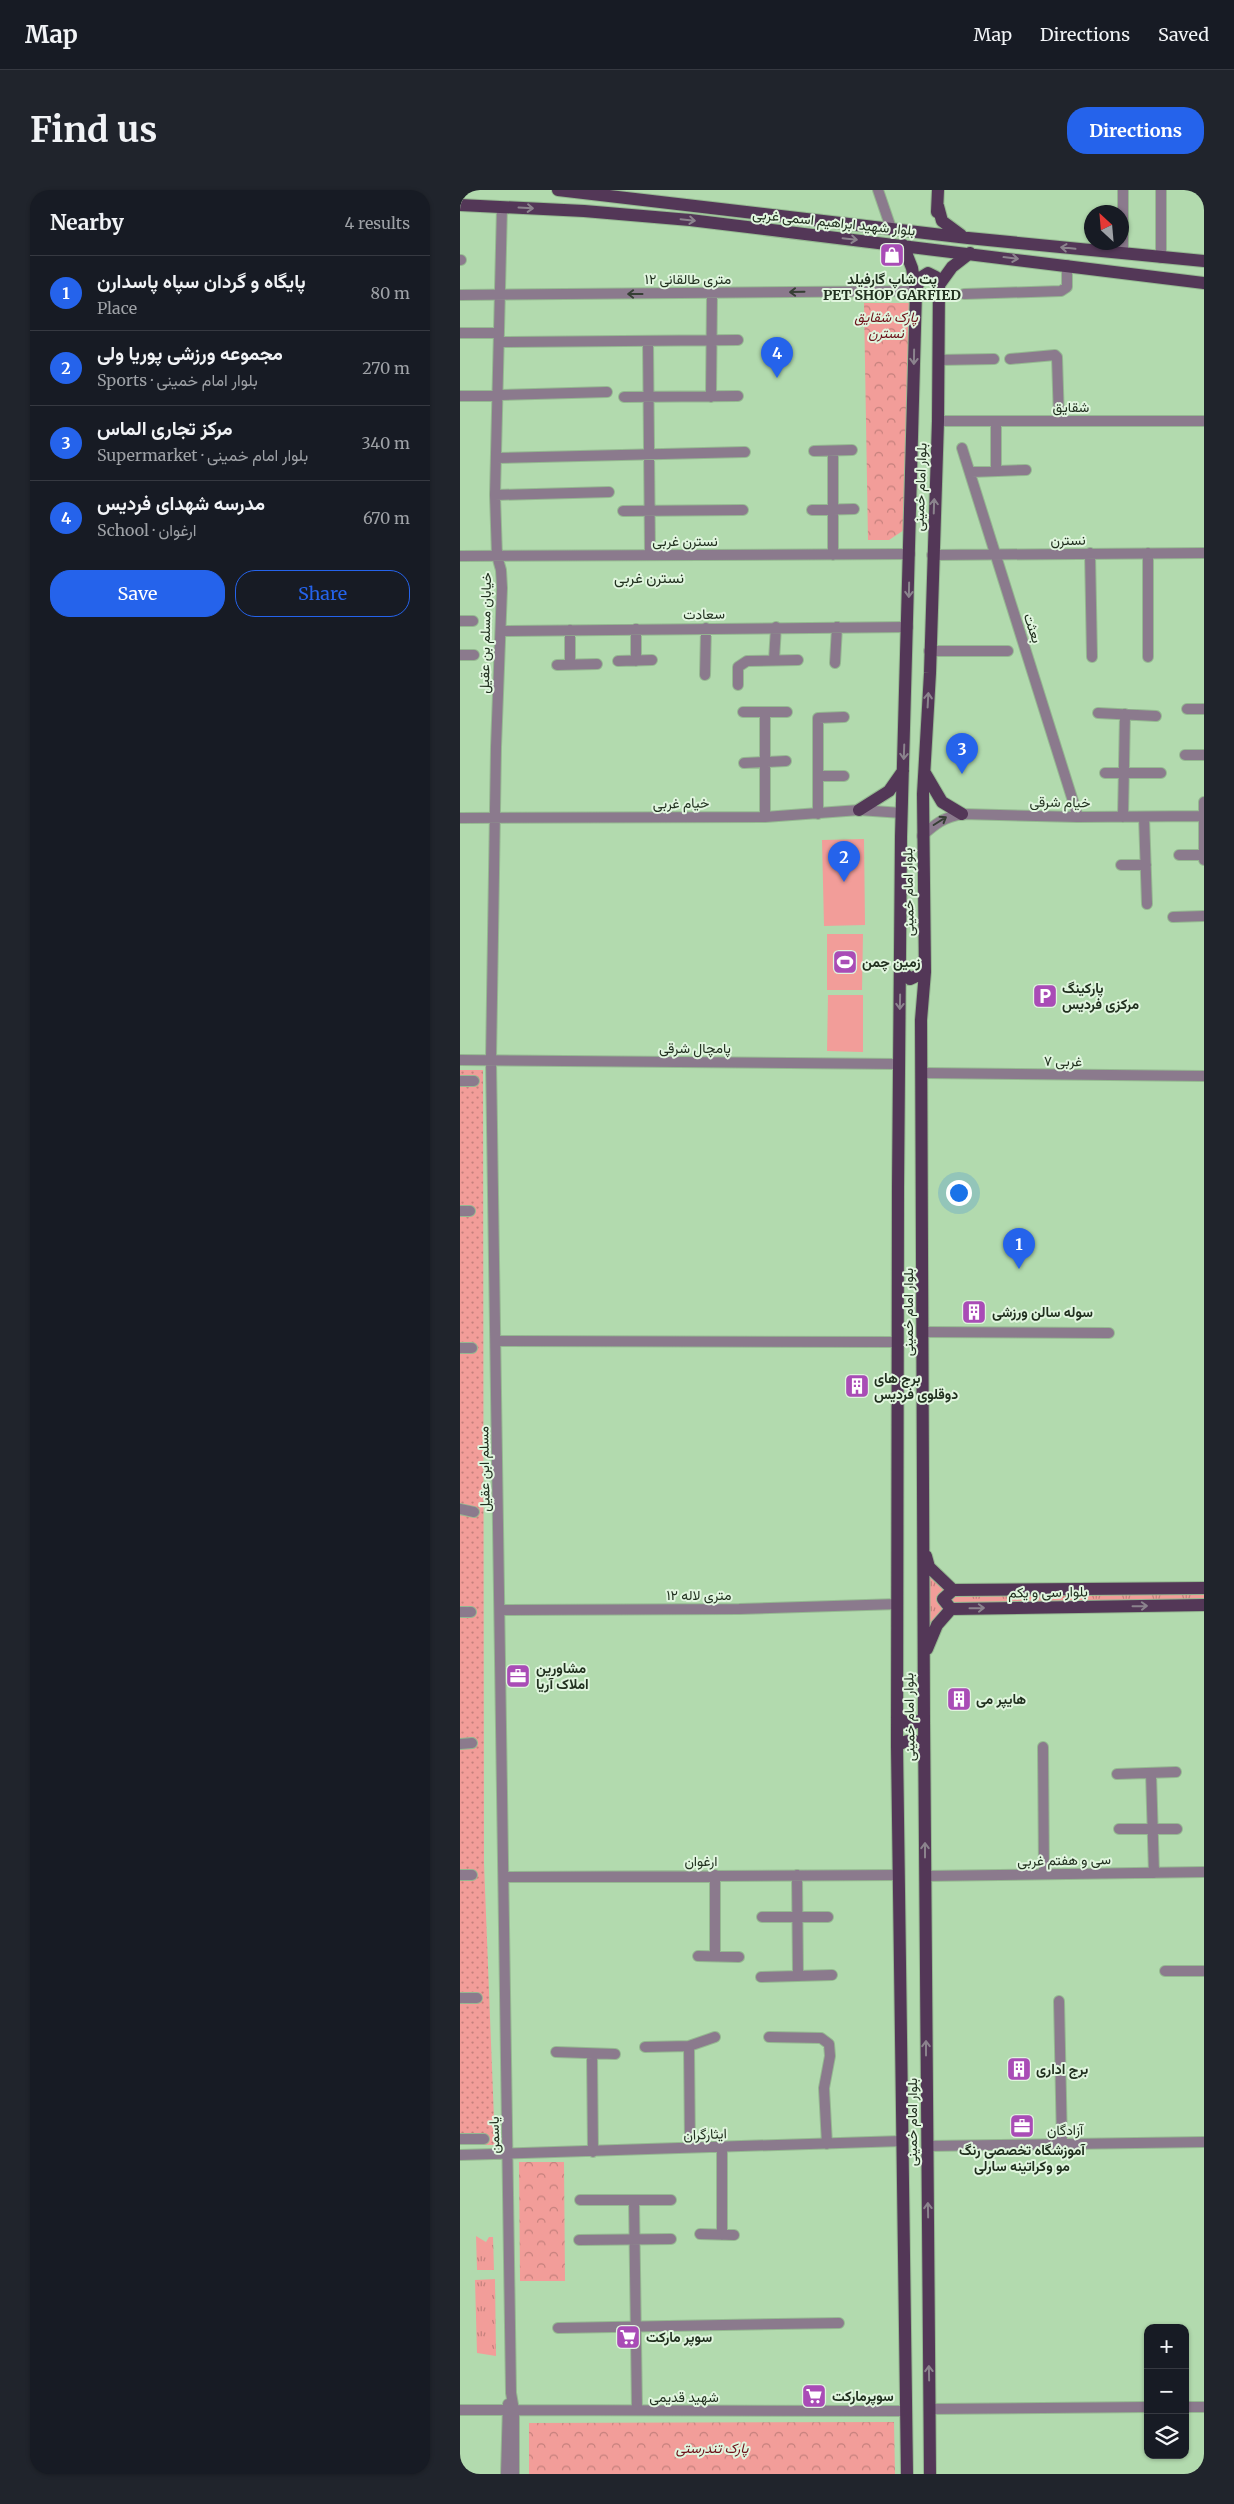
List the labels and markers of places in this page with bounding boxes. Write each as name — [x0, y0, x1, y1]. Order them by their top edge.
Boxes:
shop icon: پت شاپ گارفیلد PET SHOP GARFIED — [879, 242, 905, 268]
place label: پت شاپ گارفیلد PET SHOP GARFIED — [823, 270, 961, 304]
pin: 4 — [761, 337, 793, 378]
pin: 3 — [946, 733, 978, 774]
pin: 2 — [828, 841, 860, 882]
sports icon: زمین چمن — [832, 949, 858, 975]
place label: زمین چمن — [862, 953, 920, 972]
place label: پارکینگ مرکزی فردیس — [1062, 979, 1140, 1013]
parking icon: پارکینگ مرکزی فردیس — [1032, 983, 1058, 1009]
pin: 1 — [1003, 1228, 1035, 1269]
building icon: سوله سالن ورزشی — [961, 1299, 987, 1325]
place label: سوله سالن ورزشی — [992, 1303, 1093, 1321]
place label: برج های دوقلوی فردیس — [874, 1369, 958, 1403]
building icon: برج های دوقلوی فردیس — [844, 1373, 870, 1399]
place label: مشاورین املاک آریا — [536, 1659, 589, 1693]
office icon: مشاورین املاک آریا — [505, 1663, 531, 1689]
building icon: هایپر می — [946, 1686, 972, 1712]
place label: هایپر می — [976, 1690, 1026, 1709]
building icon: برج اداری — [1006, 2056, 1032, 2082]
place label: برج اداری — [1036, 2060, 1088, 2079]
office icon: آموزشگاه تخصصی رنگ مو وکراتینه سارلی — [1009, 2113, 1035, 2139]
place label: آموزشگاه تخصصی رنگ مو وکراتینه سارلی — [959, 2141, 1086, 2175]
supermarket icon: سوپر مارکت — [615, 2324, 641, 2350]
place label: سوپر مارکت — [646, 2328, 712, 2347]
supermarket icon: سوپرمارکت — [801, 2383, 827, 2409]
place label: سوپرمارکت — [832, 2387, 894, 2406]

